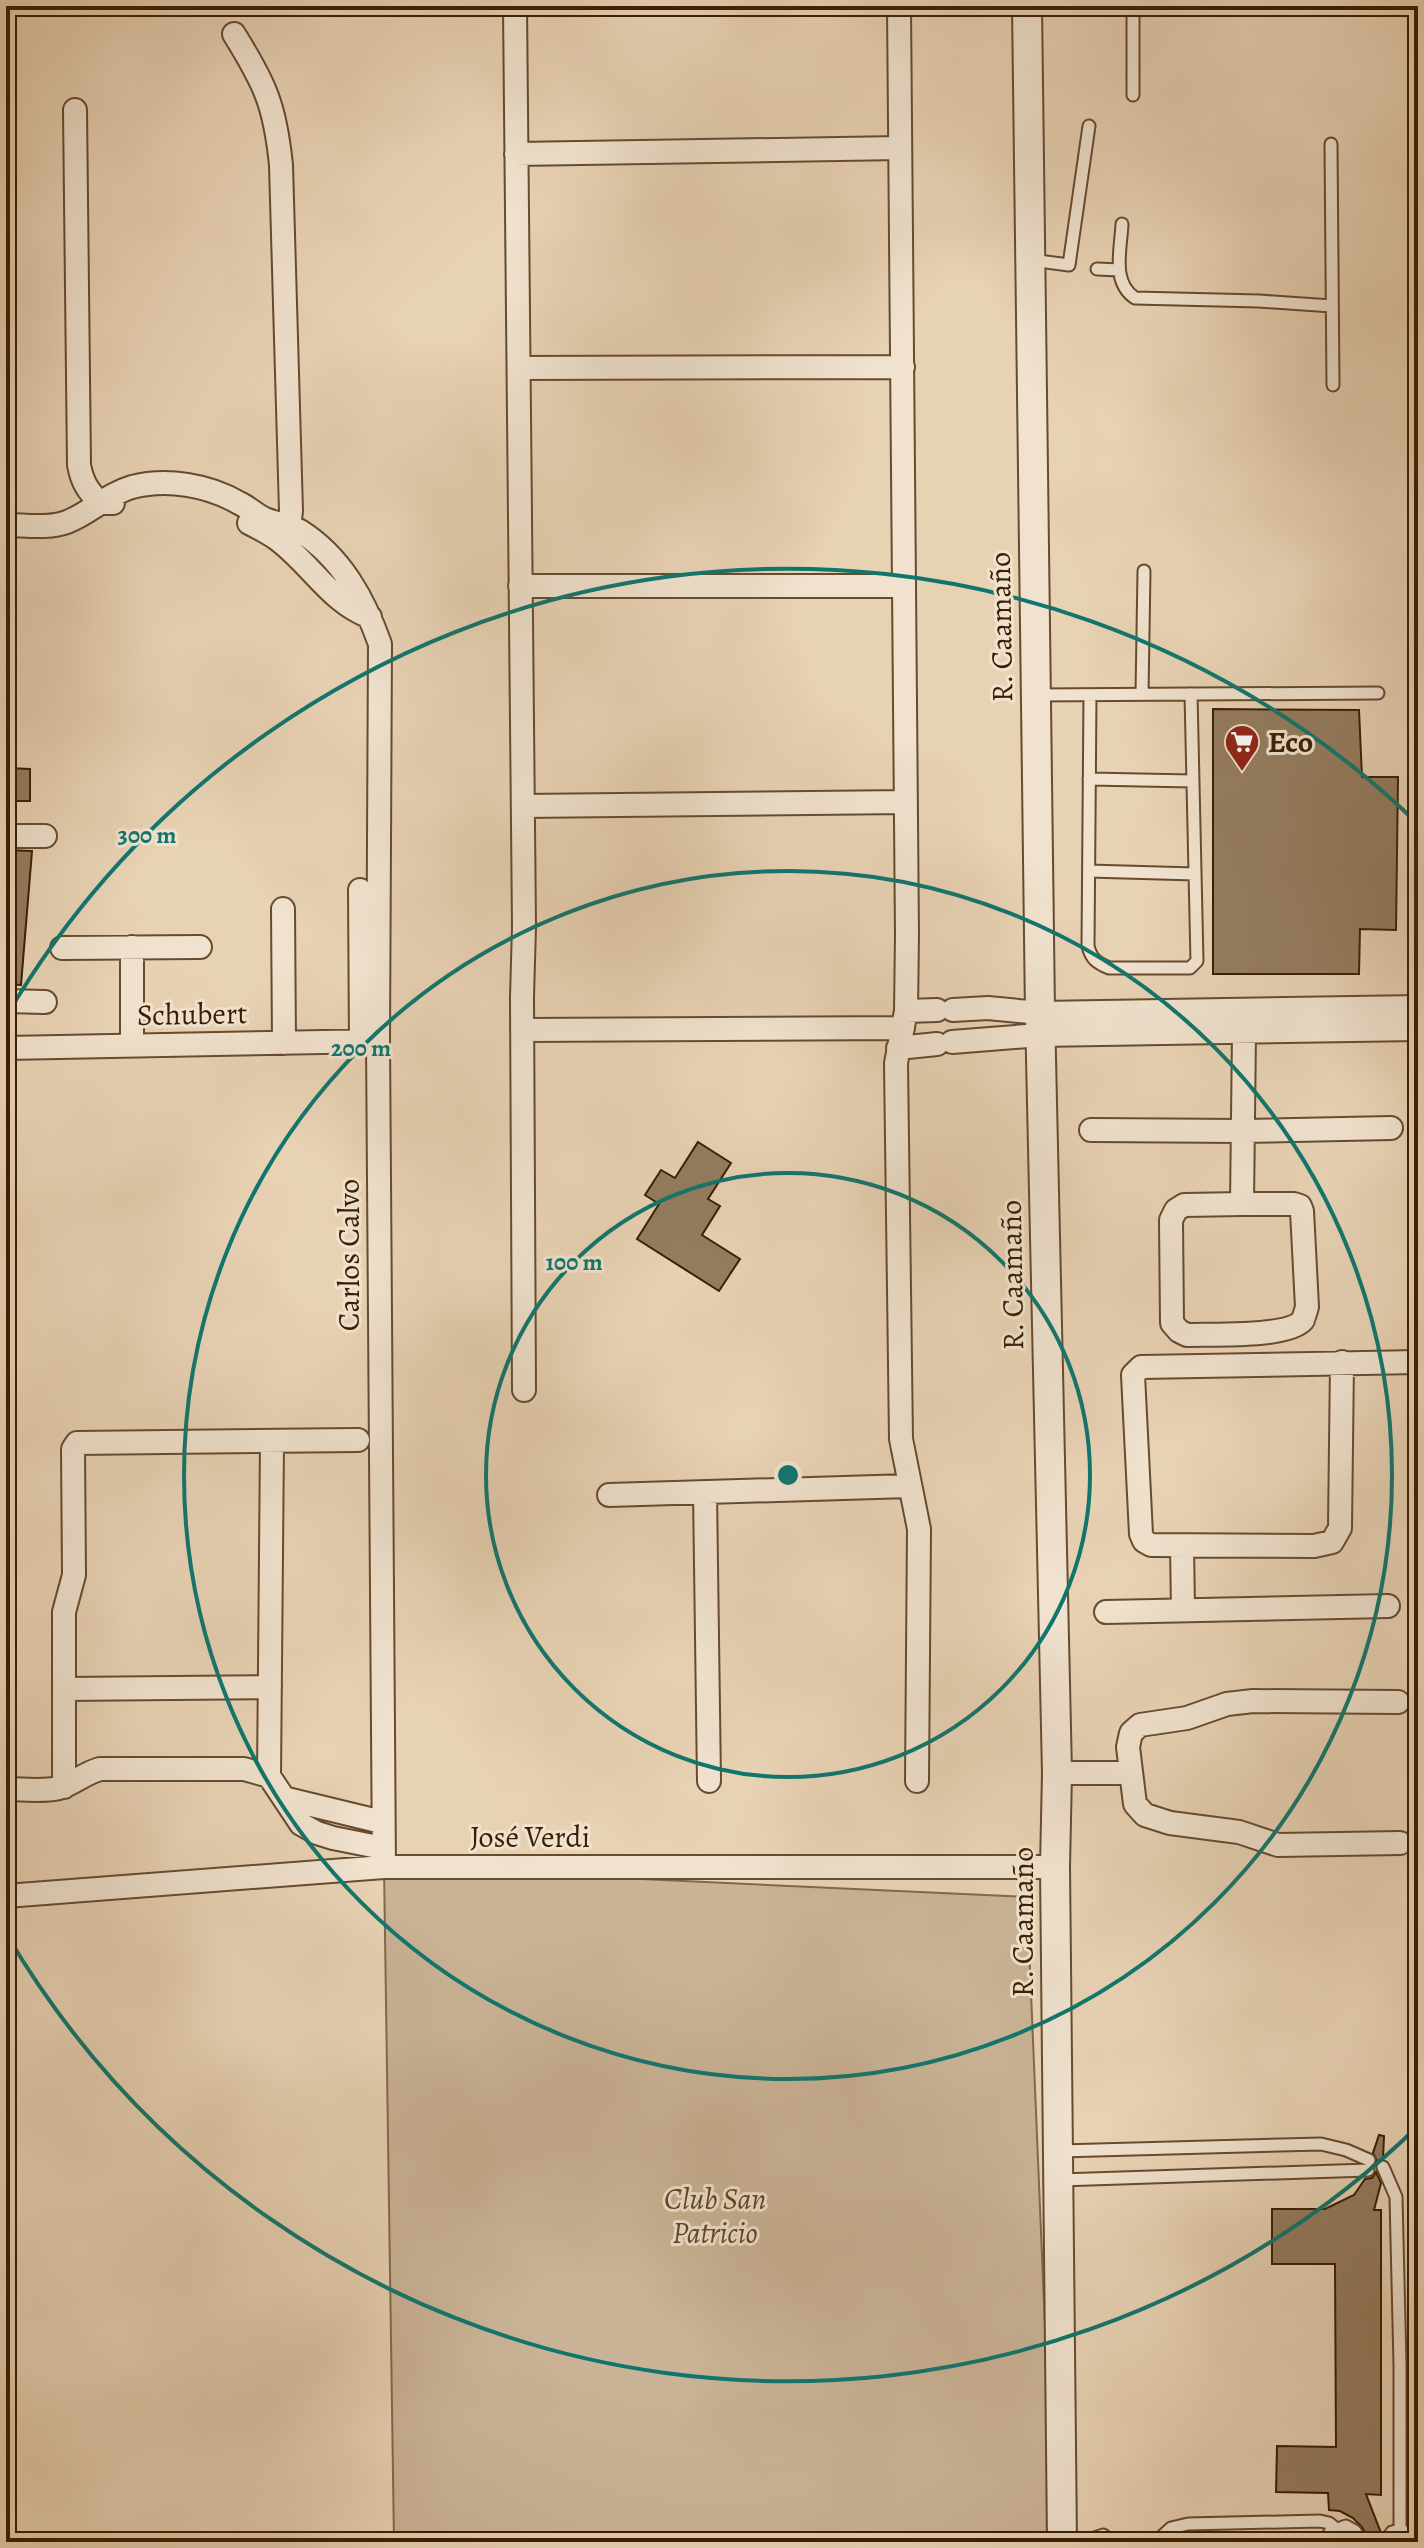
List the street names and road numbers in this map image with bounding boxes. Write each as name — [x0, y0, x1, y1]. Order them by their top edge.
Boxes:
street label: R. Caamaño — [980, 552, 1022, 702]
street label: Schubert — [136, 993, 248, 1035]
street label: Carlos Calvo — [329, 1179, 369, 1331]
street label: R. Caamaño — [991, 1200, 1033, 1350]
street label: José Verdi — [470, 1817, 590, 1857]
street label: R. Caamaño — [1003, 1847, 1043, 1997]

